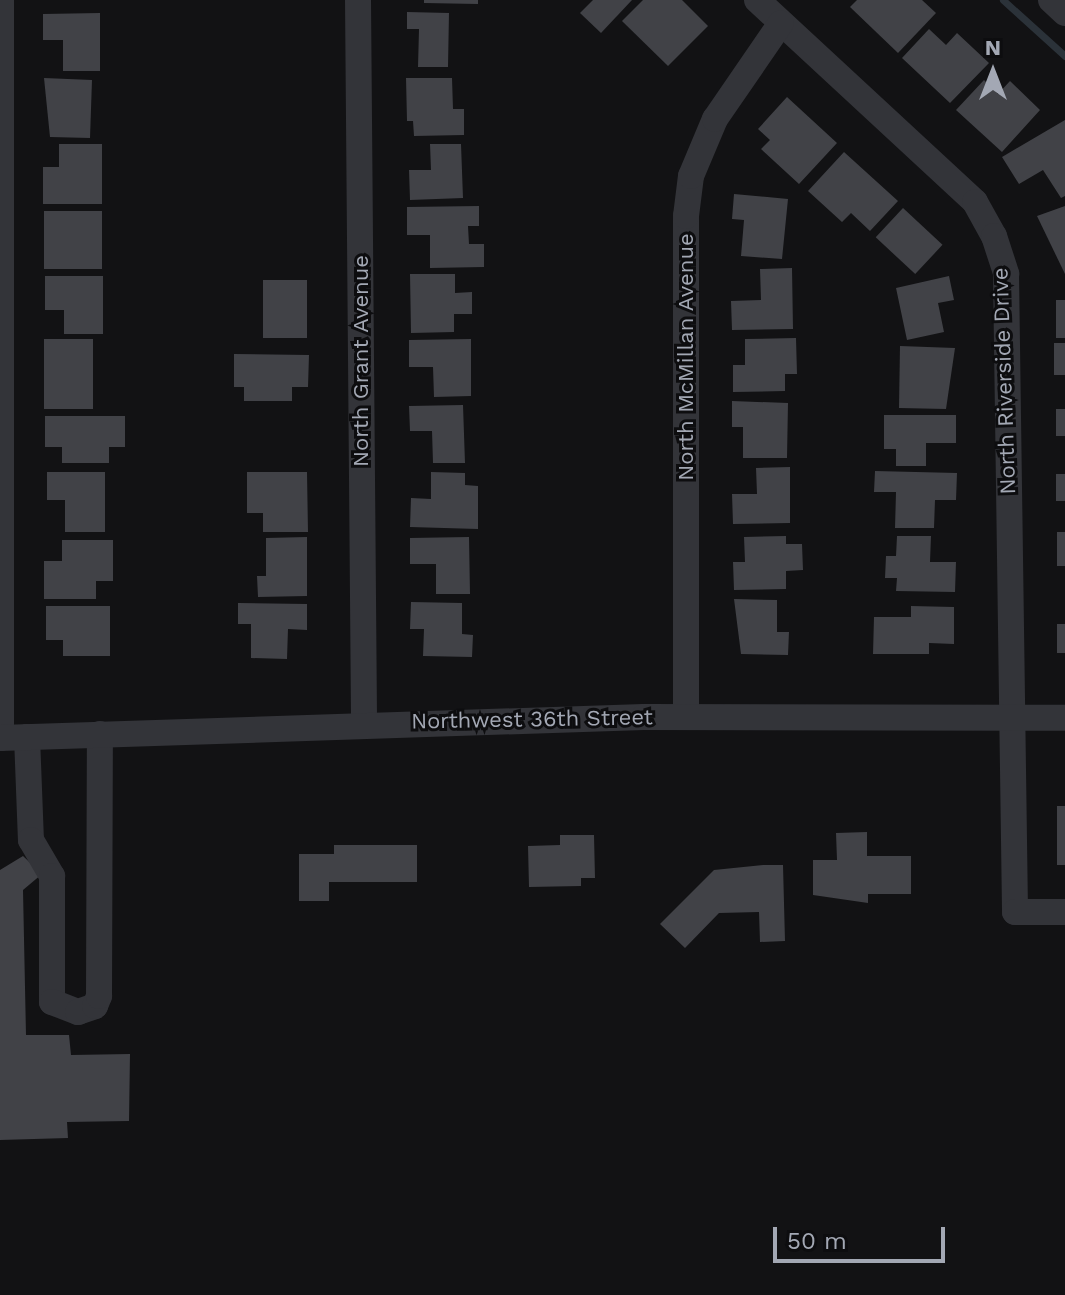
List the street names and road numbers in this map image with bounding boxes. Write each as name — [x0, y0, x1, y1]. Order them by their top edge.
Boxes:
street label: North McMillan Avenue — [673, 233, 699, 481]
street label: North Grant Avenue — [348, 255, 374, 467]
street label: North Riverside Drive — [987, 267, 1021, 495]
street label: Northwest 36th Street — [411, 704, 653, 734]

